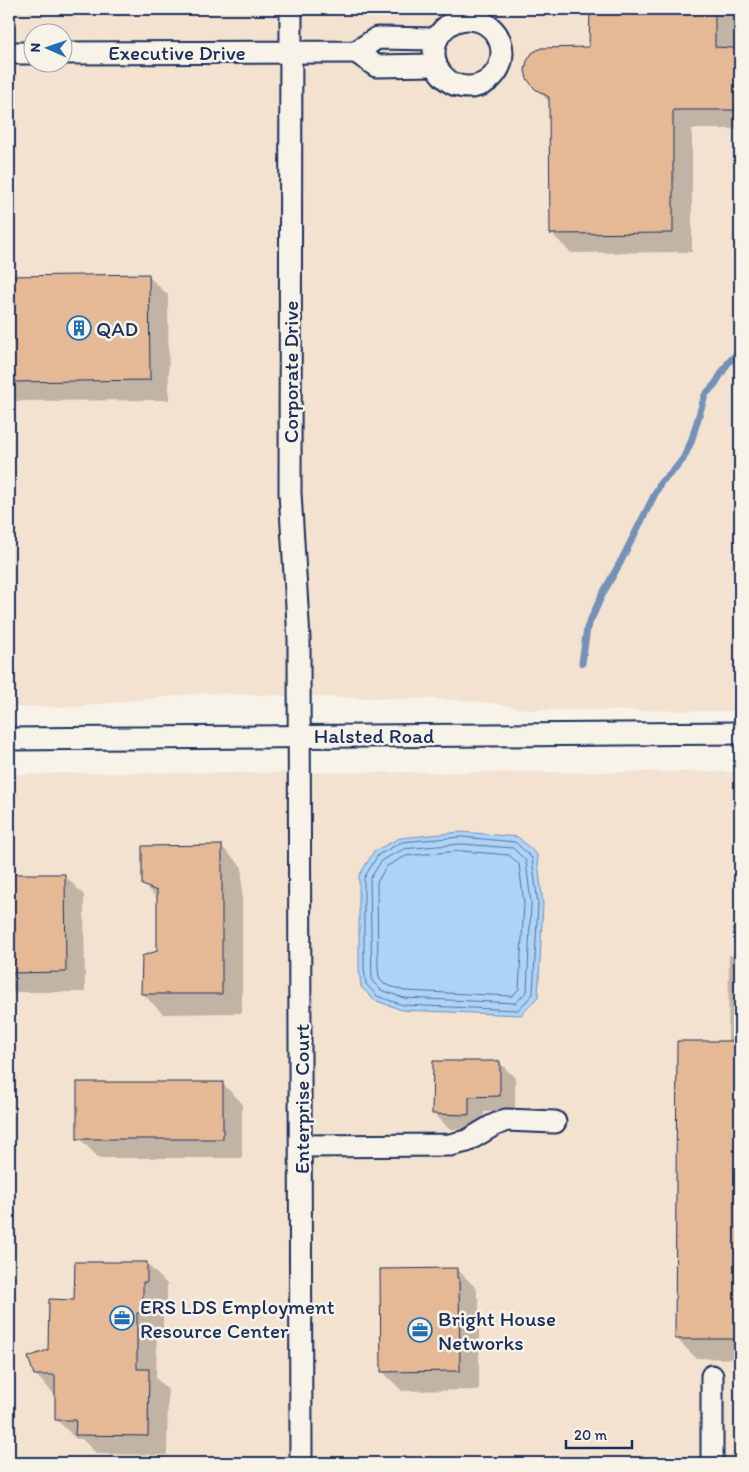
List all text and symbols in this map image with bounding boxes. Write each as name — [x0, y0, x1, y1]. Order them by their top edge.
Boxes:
north arrow — [22, 22, 72, 72]
street label: Executive Drive — [108, 40, 246, 65]
text: N — [27, 43, 44, 53]
street label: Corporate Drive — [278, 301, 303, 443]
building icon: QAD — [66, 315, 92, 341]
place label: QAD — [96, 316, 138, 341]
street label: Halsted Road — [314, 723, 434, 748]
street label: Enterprise Court — [289, 1024, 314, 1174]
place label: ERS LDS Employment Resource Center — [140, 1294, 335, 1343]
office icon: ERS LDS Employment Resource Center — [109, 1305, 135, 1331]
place label: Bright House Networks — [438, 1306, 556, 1355]
office icon: Bright House Networks — [407, 1317, 433, 1343]
scale bar — [566, 1417, 633, 1449]
text: 20 m — [574, 1426, 608, 1444]

